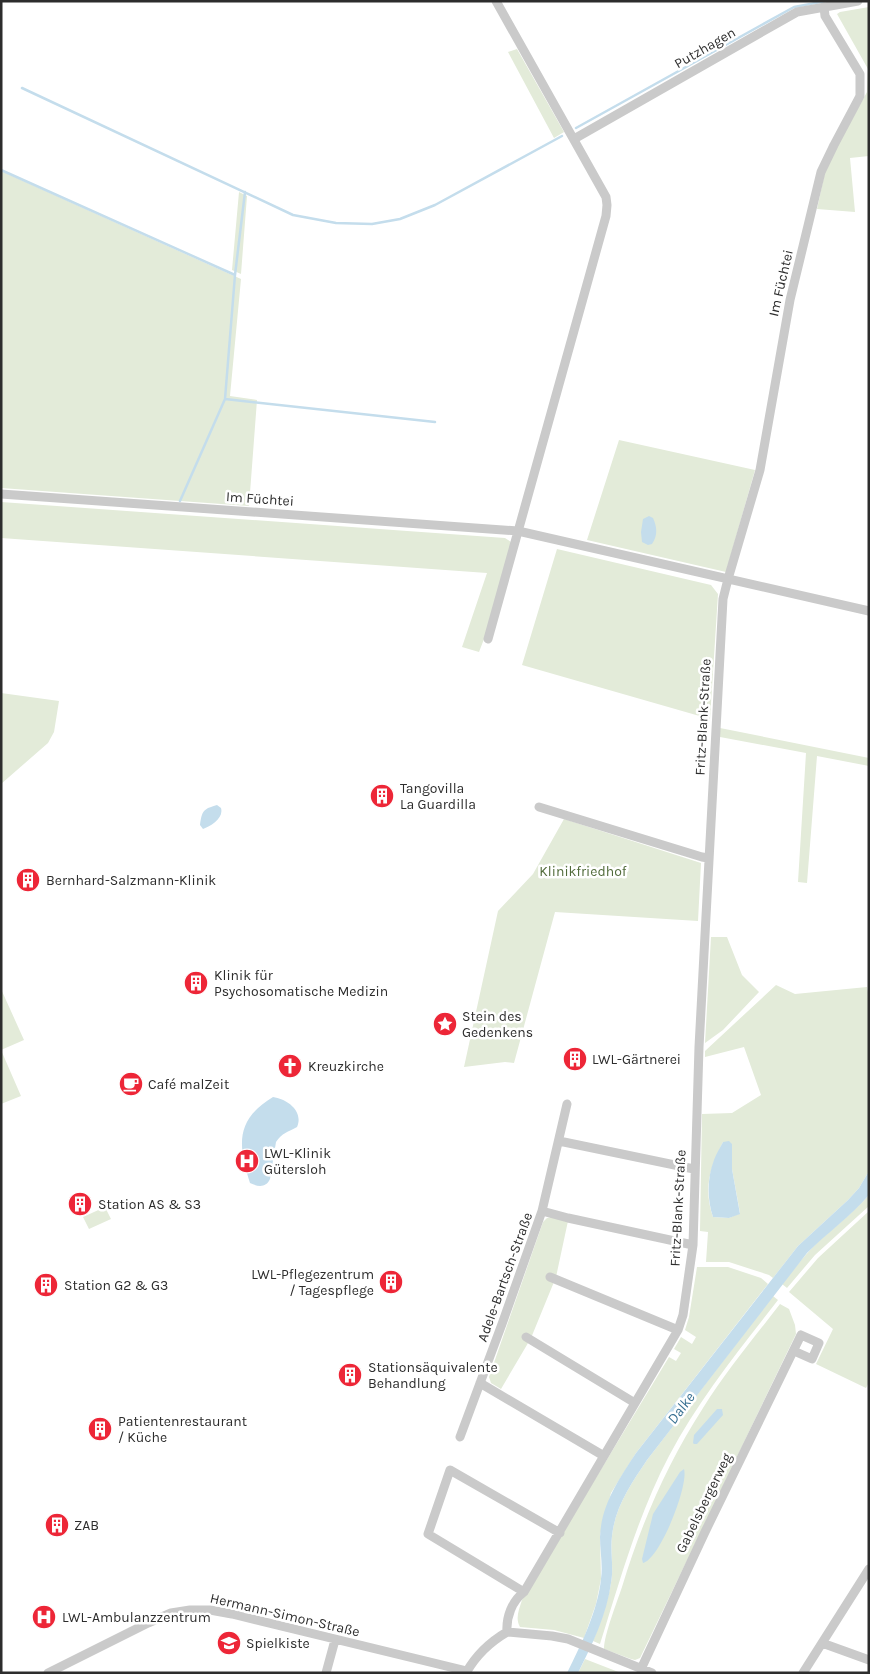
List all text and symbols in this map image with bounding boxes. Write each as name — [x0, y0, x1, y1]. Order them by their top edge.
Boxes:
street label: Putzhagen — [671, 24, 739, 72]
street label: Im Füchtei — [765, 248, 797, 318]
street label: Im Füchtei — [225, 488, 295, 510]
street label: Fritz-Blank-Straße — [691, 658, 715, 776]
place label: Tangovilla La Guardilla — [400, 780, 476, 813]
building icon: Tangovilla La Guardilla — [369, 783, 395, 809]
park label: Klinikfriedhof — [539, 863, 627, 880]
building icon: Bernhard-Salzmann-Klinik — [15, 867, 41, 893]
place label: Bernhard-Salzmann-Klinik — [46, 872, 216, 889]
place label: Klinik für Psychosomatische Medizin — [214, 967, 388, 1000]
building icon: Klinik für Psychosomatische Medizin — [183, 970, 209, 996]
place label: Stein des Gedenkens — [462, 1008, 533, 1041]
place icon: Stein des Gedenkens — [432, 1011, 458, 1037]
building icon: LWL-Gärtnerei — [562, 1046, 588, 1072]
place label: LWL-Gärtnerei — [592, 1051, 681, 1068]
church icon: Kreuzkirche — [277, 1053, 303, 1079]
place label: Kreuzkirche — [308, 1058, 384, 1075]
cafe icon: Café malZeit — [118, 1071, 144, 1097]
place label: Café malZeit — [148, 1076, 229, 1093]
place label: LWL-Klinik Gütersloh — [264, 1145, 331, 1178]
hospital icon: LWL-Klinik Gütersloh — [234, 1148, 260, 1174]
street label: Fritz-Blank-Straße — [666, 1149, 690, 1267]
building icon: Station AS & S3 — [67, 1191, 93, 1217]
place label: Station AS & S3 — [98, 1196, 201, 1213]
street label: Adele-Bartsch-Straße — [474, 1210, 536, 1344]
place label: LWL-Pflegezentrum / Tagespflege — [251, 1266, 374, 1299]
building icon: LWL-Pflegezentrum / Tagespflege — [378, 1269, 404, 1295]
building icon: Station G2 & G3 — [33, 1272, 59, 1298]
place label: Station G2 & G3 — [64, 1277, 168, 1294]
place label: Stationsäquivalente Behandlung — [368, 1359, 498, 1392]
building icon: Stationsäquivalente Behandlung — [337, 1362, 363, 1388]
water label: Dalke — [663, 1389, 699, 1427]
place label: Patientenrestaurant / Küche — [118, 1413, 247, 1446]
building icon: Patientenrestaurant / Küche — [87, 1416, 113, 1442]
street label: Gabelsbergerweg — [672, 1450, 736, 1556]
building icon: ZAB — [44, 1512, 70, 1538]
place label: ZAB — [74, 1517, 99, 1534]
street label: Hermann-Simon-Straße — [208, 1589, 362, 1641]
hospital icon: LWL-Ambulanzzentrum — [31, 1604, 57, 1630]
place label: LWL-Ambulanzzentrum — [62, 1609, 211, 1626]
school or university icon: Spielkiste — [216, 1630, 242, 1656]
place label: Spielkiste — [246, 1635, 310, 1652]

